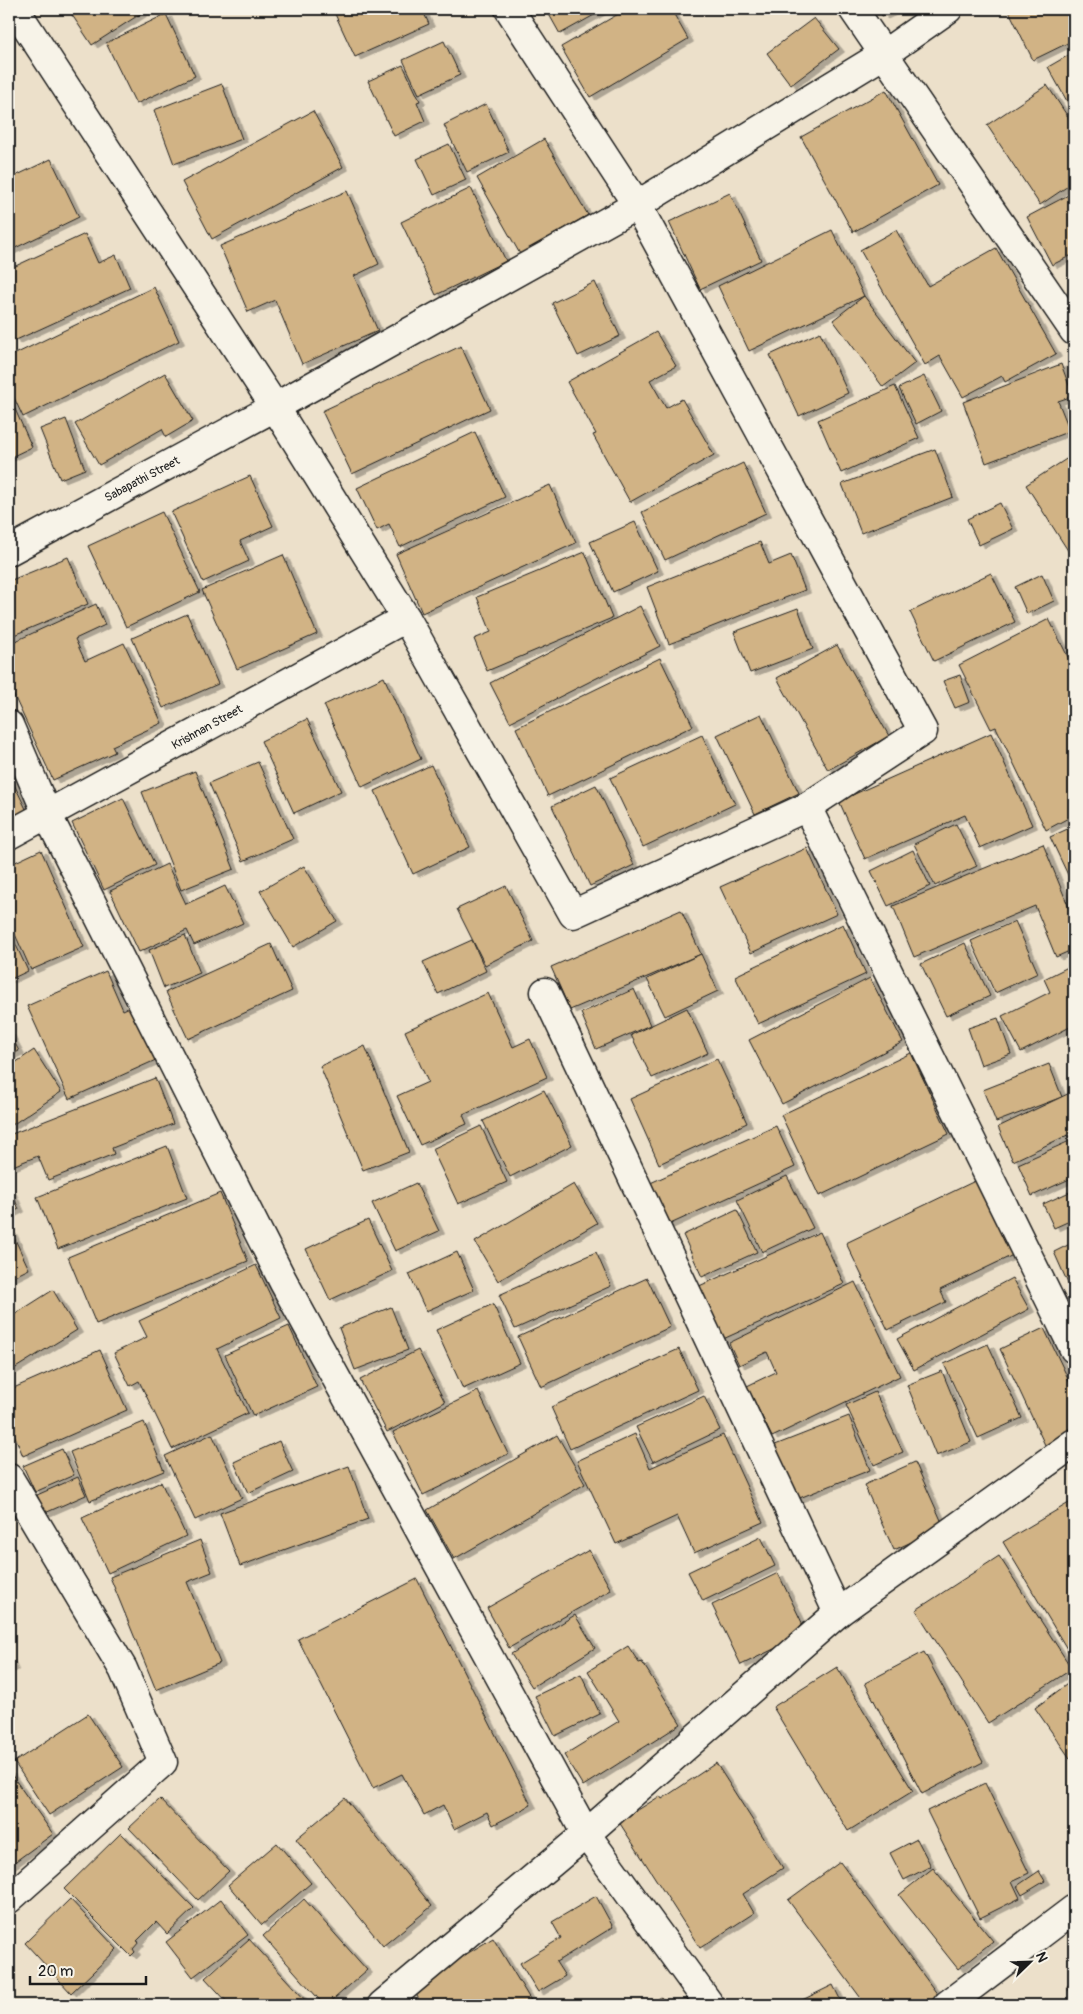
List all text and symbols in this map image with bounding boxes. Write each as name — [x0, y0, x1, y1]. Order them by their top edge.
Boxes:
street label: Sabapathi Street — [102, 453, 182, 506]
street label: Krishnan Street — [169, 702, 245, 753]
north arrow — [1006, 1936, 1056, 1986]
text: N — [1032, 1949, 1051, 1965]
scale bar — [30, 1954, 146, 1986]
text: 20 m — [38, 1962, 73, 1981]

